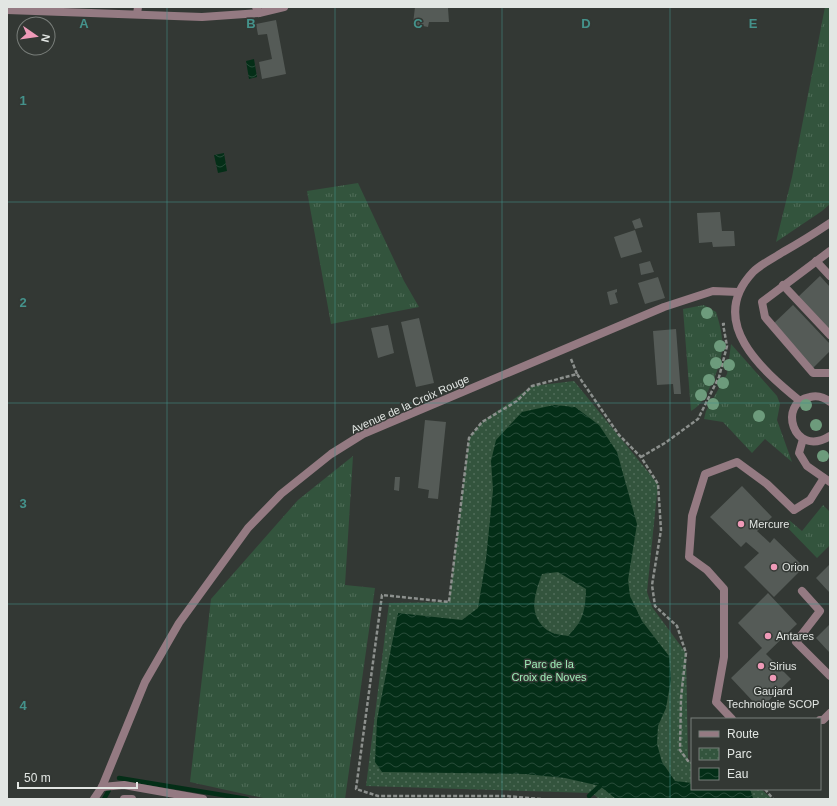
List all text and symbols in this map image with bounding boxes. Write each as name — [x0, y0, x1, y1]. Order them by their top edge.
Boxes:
north arrow — [16, 16, 56, 56]
text: A — [79, 16, 89, 31]
text: B — [246, 16, 256, 31]
text: C — [413, 16, 423, 31]
text: D — [581, 16, 591, 31]
text: E — [749, 16, 758, 31]
text: N — [39, 33, 52, 44]
text: 1 — [19, 93, 27, 108]
text: 2 — [19, 295, 27, 310]
street label: Avenue de la Croix Rouge — [349, 372, 471, 436]
text: 3 — [19, 496, 27, 511]
place label: Mercure — [749, 518, 789, 530]
marker: Mercure — [736, 519, 746, 529]
place label: Orion — [782, 561, 809, 573]
marker: Orion — [769, 562, 779, 572]
place label: Antares — [776, 630, 814, 642]
marker: Antares — [763, 631, 773, 641]
park label: Parc de la Croix de Noves — [511, 658, 587, 683]
place label: Sirius — [769, 660, 797, 672]
marker: Sirius — [756, 661, 766, 671]
marker: Gaujard Technologie SCOP — [768, 673, 778, 683]
place label: Gaujard Technologie SCOP — [727, 685, 819, 710]
text: 4 — [19, 698, 27, 713]
legend — [691, 718, 821, 790]
text: Route — [727, 727, 759, 741]
text: Parc — [727, 747, 752, 761]
scale bar — [18, 764, 137, 790]
text: Eau — [727, 767, 748, 781]
text: 50 m — [24, 771, 51, 785]

